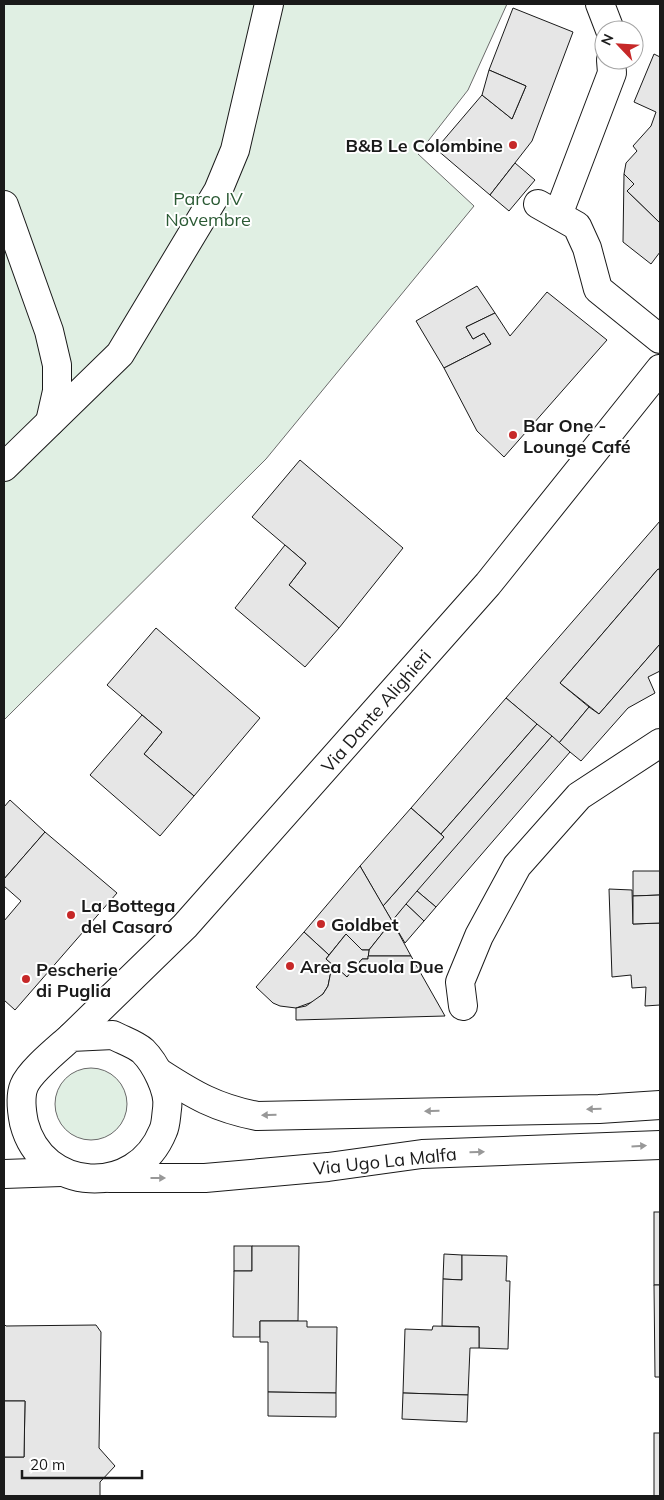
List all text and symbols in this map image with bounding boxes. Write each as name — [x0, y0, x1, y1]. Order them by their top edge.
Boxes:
north arrow — [594, 20, 644, 70]
text: N — [597, 31, 618, 48]
place label: B&B Le Colombine — [346, 134, 503, 157]
marker: B&B Le Colombine — [507, 139, 519, 151]
park label: Parco IV Novembre — [165, 187, 251, 231]
place label: Bar One - Lounge Café — [523, 414, 631, 458]
marker: Bar One - Lounge Café — [507, 429, 519, 441]
street label: Via Dante Alighieri — [316, 645, 436, 777]
place label: La Bottega del Casaro — [81, 894, 175, 938]
marker: La Bottega del Casaro — [65, 909, 77, 921]
place label: Goldbet — [331, 913, 399, 936]
marker: Goldbet — [315, 918, 327, 930]
place label: Area Scuola Due — [300, 955, 444, 978]
place label: Pescherie di Puglia — [36, 958, 118, 1002]
marker: Area Scuola Due — [284, 960, 296, 972]
marker: Pescherie di Puglia — [20, 973, 32, 985]
one-way arrow — [586, 1105, 602, 1113]
one-way arrow — [423, 1107, 439, 1115]
one-way arrow — [261, 1111, 277, 1119]
street label: Via Ugo La Malfa — [312, 1142, 458, 1180]
one-way arrow — [631, 1142, 647, 1150]
one-way arrow — [469, 1148, 485, 1156]
one-way arrow — [150, 1174, 166, 1182]
scale bar — [22, 1448, 142, 1480]
text: 20 m — [30, 1455, 65, 1474]

